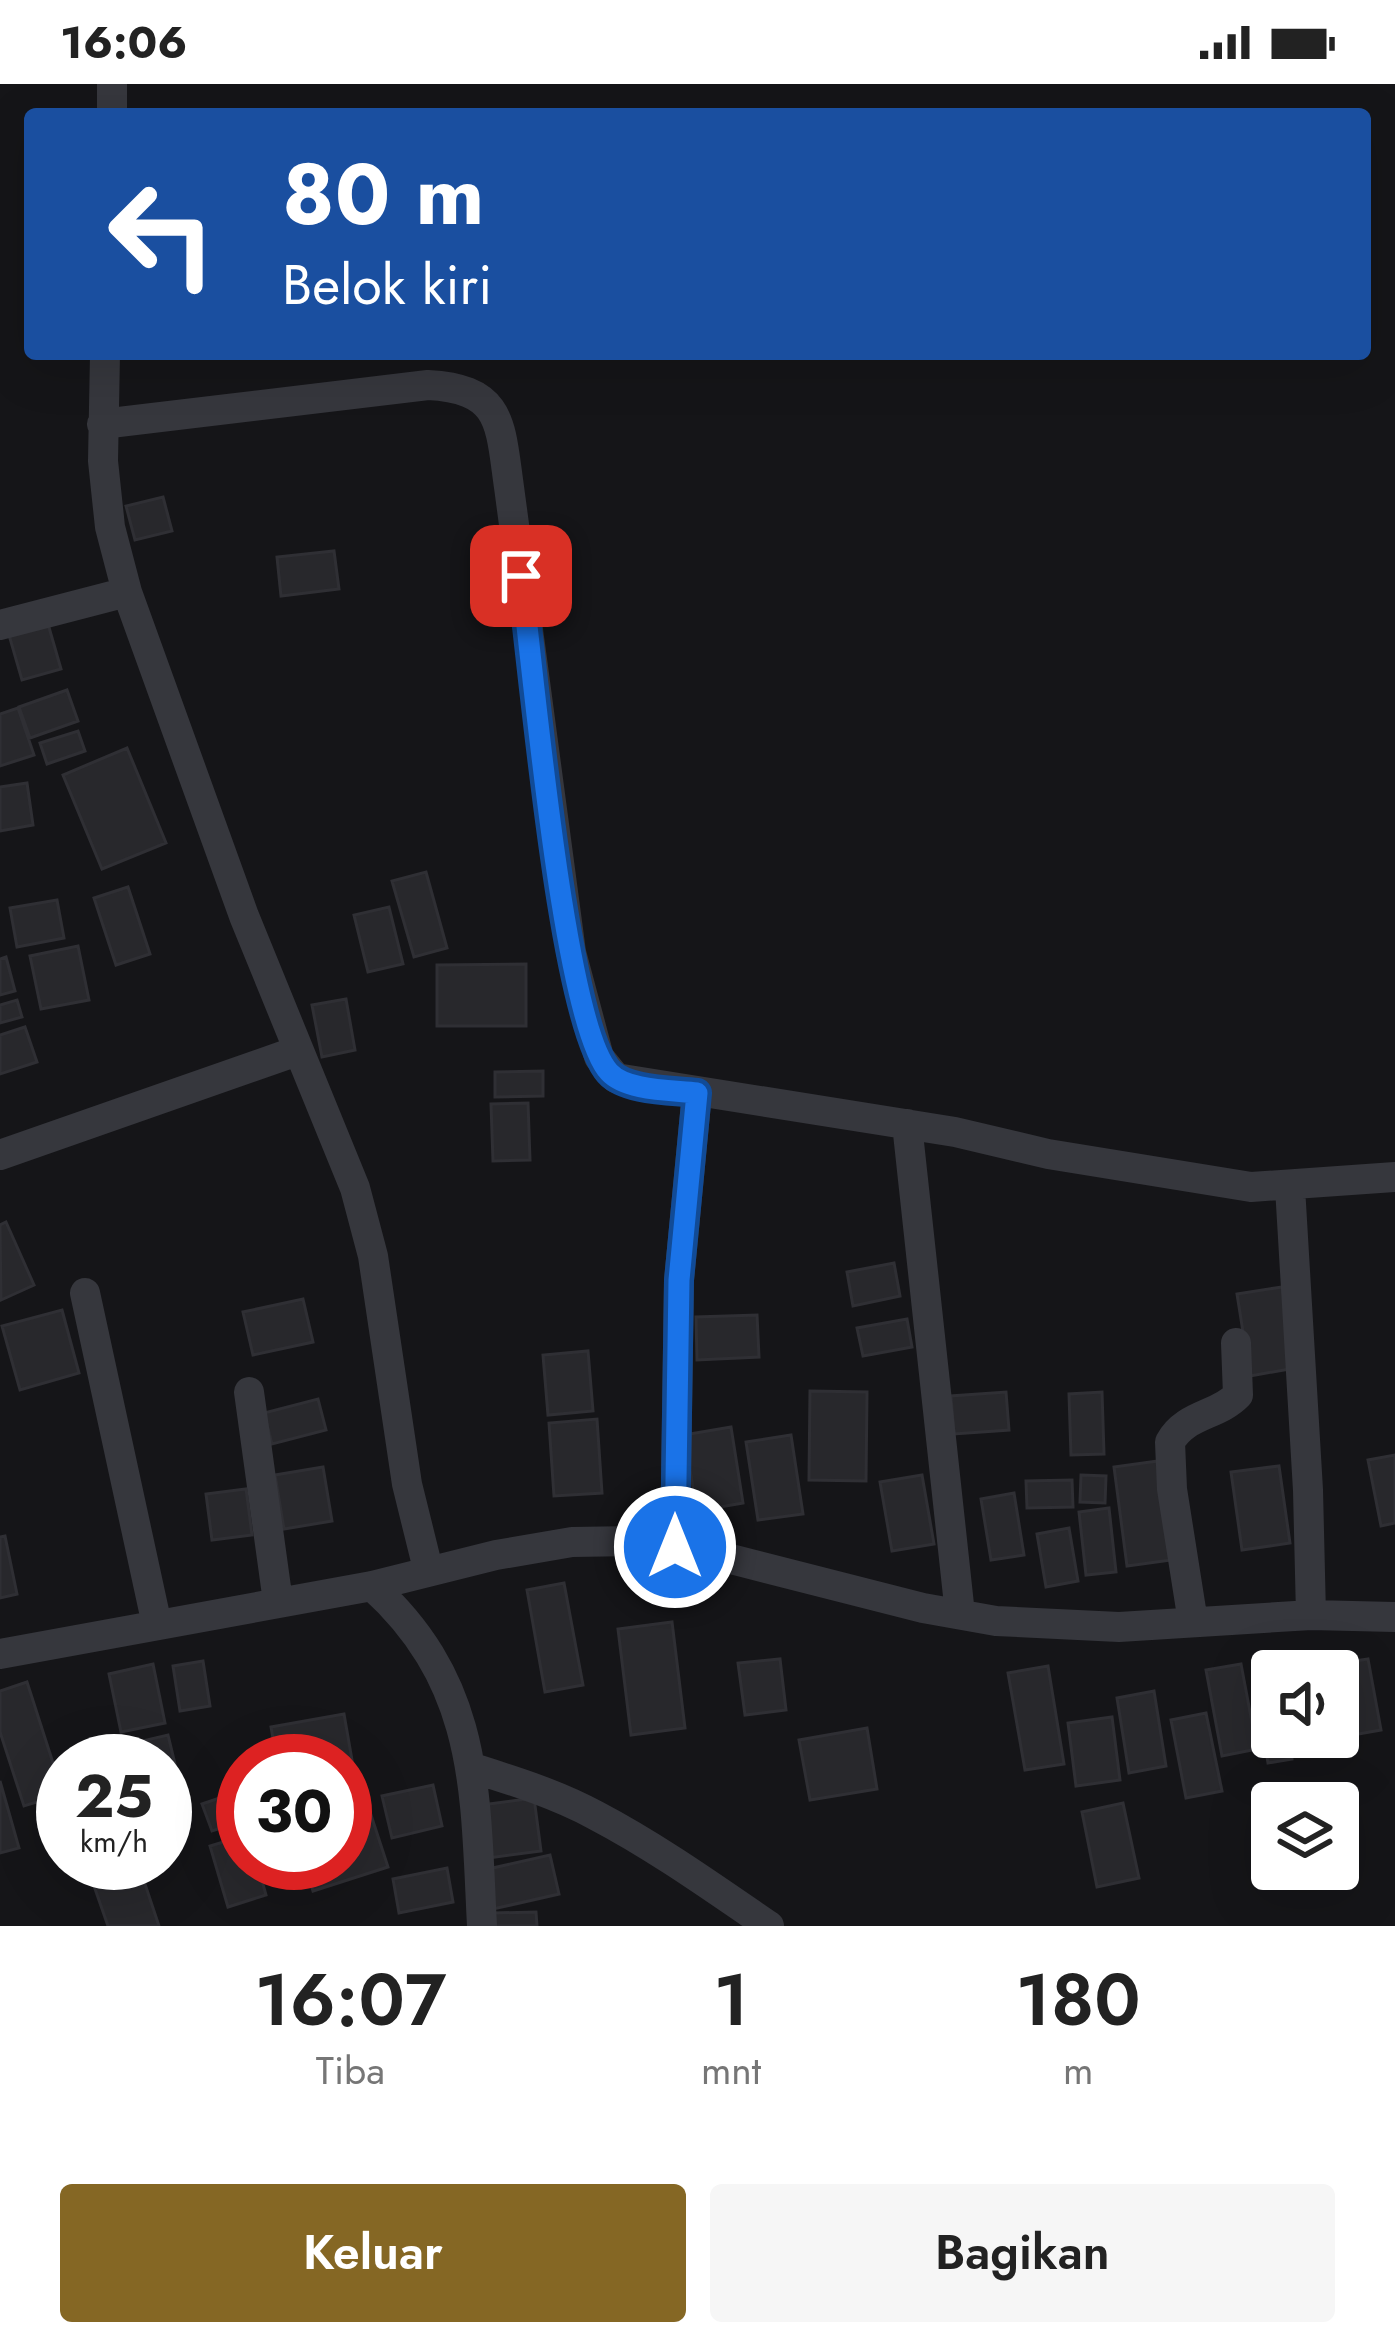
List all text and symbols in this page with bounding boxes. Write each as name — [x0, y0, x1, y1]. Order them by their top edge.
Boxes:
text: 16:06 — [60, 10, 187, 75]
text: 80 m — [282, 134, 484, 256]
icon: left — [84, 156, 240, 312]
text: Belok kiri — [282, 246, 492, 324]
pin — [470, 525, 572, 627]
icon: arrive — [488, 543, 554, 609]
position arrow — [612, 1484, 738, 1610]
map controls — [1251, 1650, 1359, 1890]
button: sound — [1251, 1650, 1359, 1758]
speed limit sign: 30 — [216, 1734, 372, 1890]
text: 25 — [75, 1753, 153, 1840]
button: layers — [1251, 1782, 1359, 1890]
text: km/h — [80, 1820, 148, 1863]
text: 16:07 — [254, 1948, 447, 2052]
text: 1 — [713, 1948, 749, 2052]
text: 180 — [1016, 1948, 1141, 2052]
text: Tiba — [316, 2042, 385, 2099]
text: mnt — [701, 2042, 761, 2099]
text: m — [1063, 2042, 1093, 2099]
button: Keluar — [60, 2184, 686, 2322]
button: Bagikan — [710, 2184, 1335, 2322]

